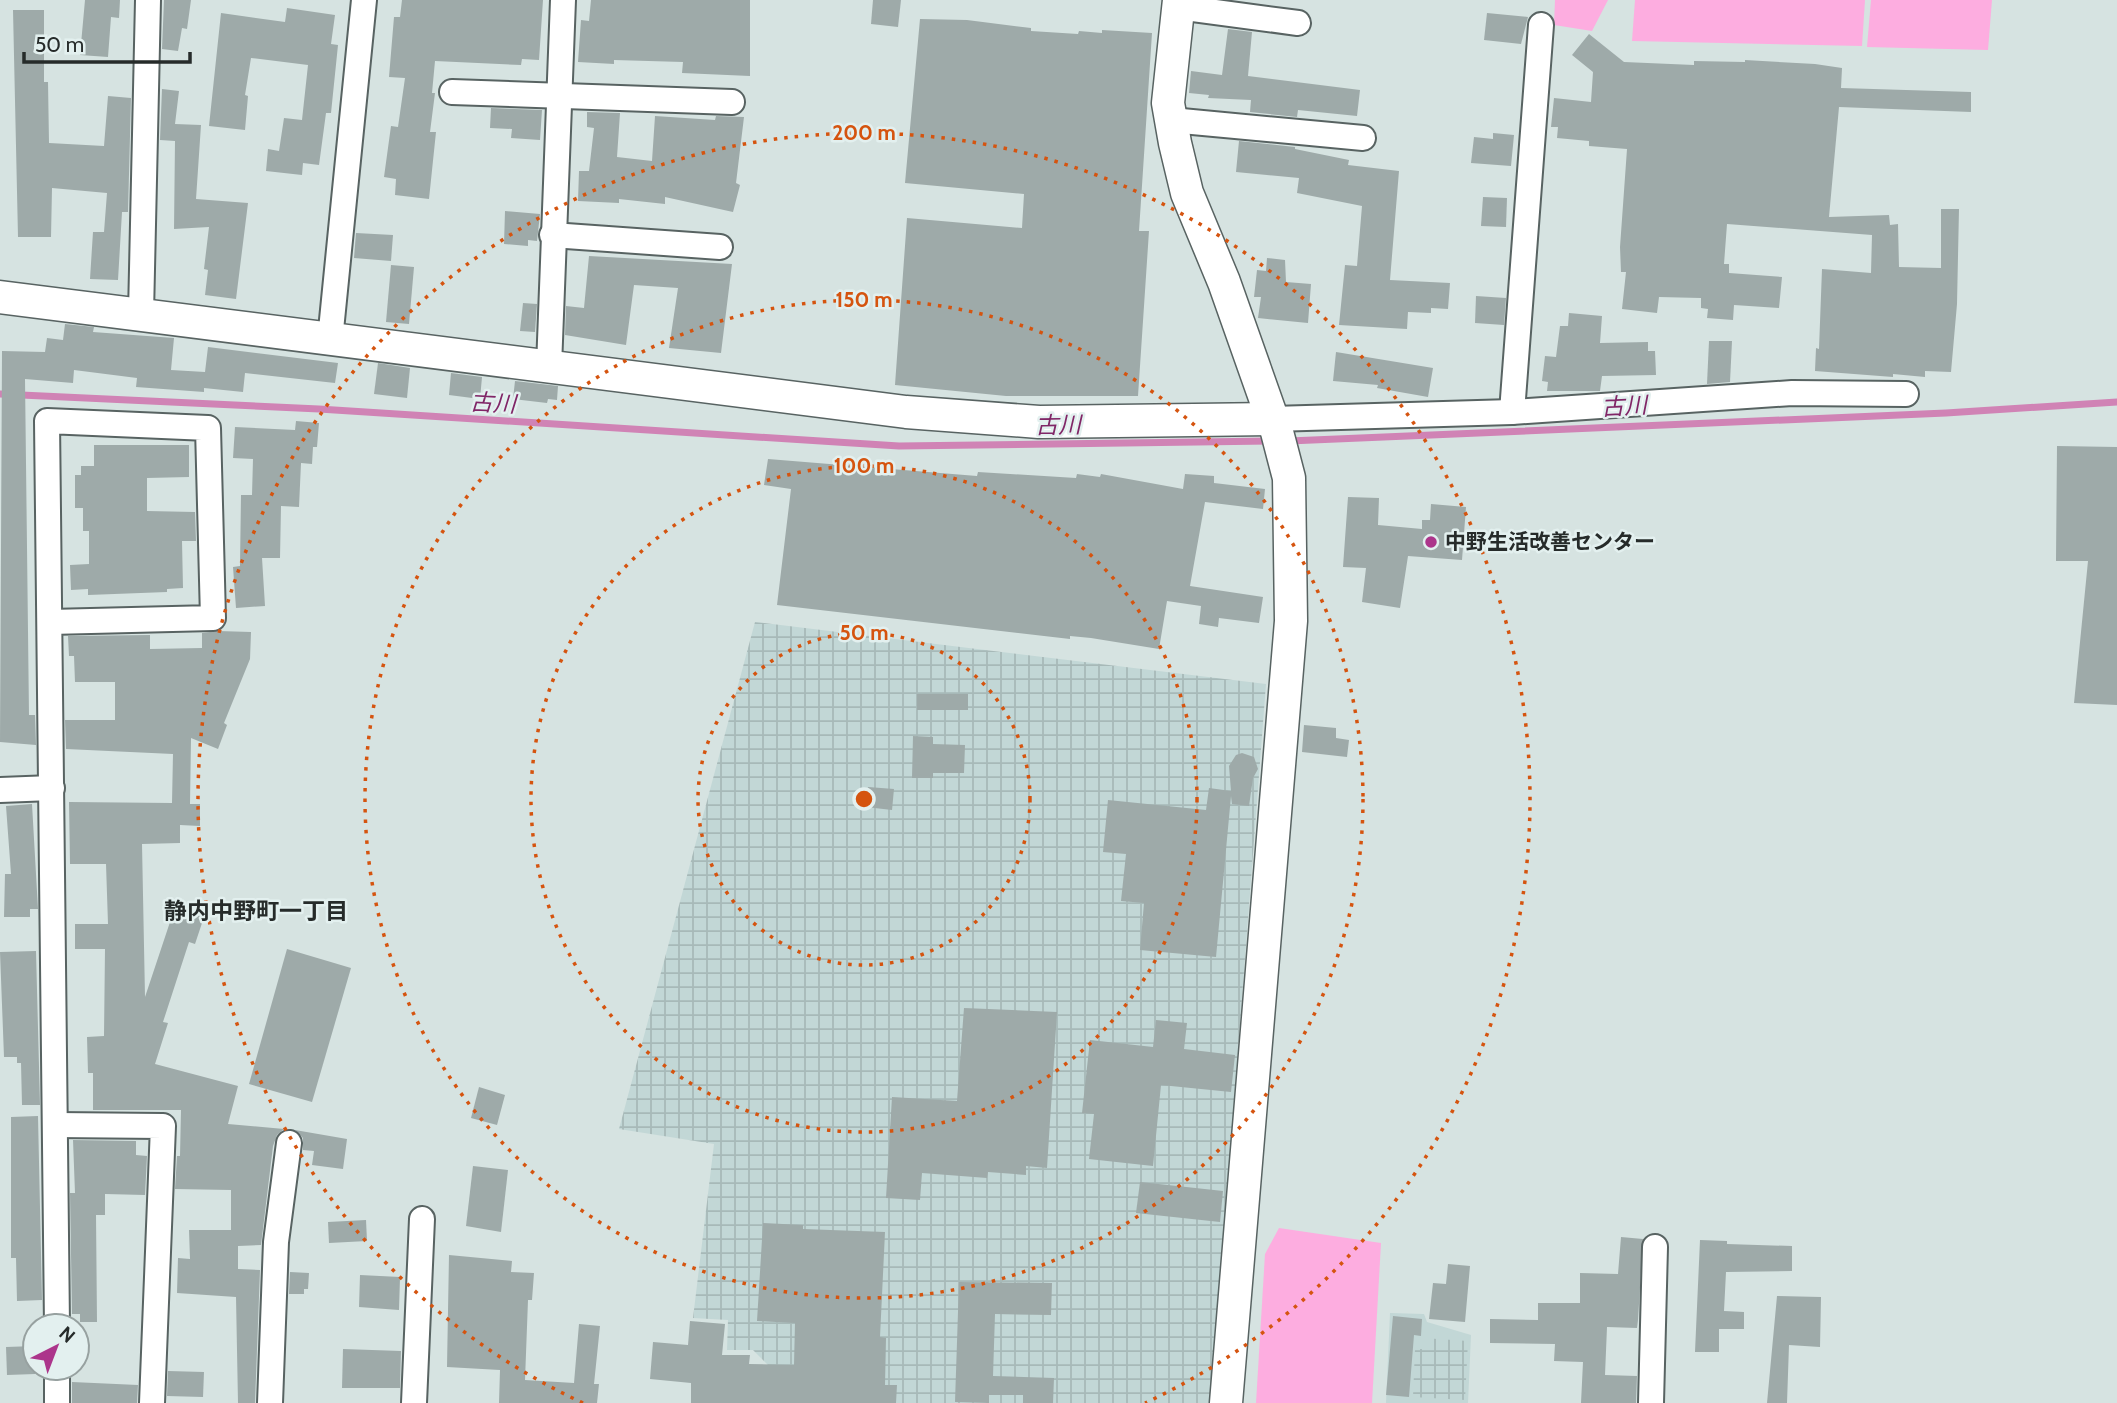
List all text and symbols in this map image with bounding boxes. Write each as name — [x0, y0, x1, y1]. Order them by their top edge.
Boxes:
scale bar — [24, 21, 191, 65]
text: 50 m — [35, 32, 84, 57]
text: 200 m — [832, 120, 896, 145]
text: 150 m — [836, 287, 892, 312]
water label: 古川 — [469, 388, 520, 418]
water label: 古川 — [1600, 391, 1651, 421]
water label: 古川 — [1035, 411, 1084, 439]
text: 100 m — [834, 453, 894, 478]
place label: 中野生活改善センター — [1445, 529, 1655, 554]
marker: 中野生活改善センター — [1423, 534, 1439, 550]
text: 50 m — [839, 620, 889, 645]
centre of rings — [852, 787, 876, 811]
district label: 静内中野町一丁目 — [164, 897, 348, 925]
north arrow — [21, 1312, 91, 1382]
text: N — [54, 1322, 80, 1348]

